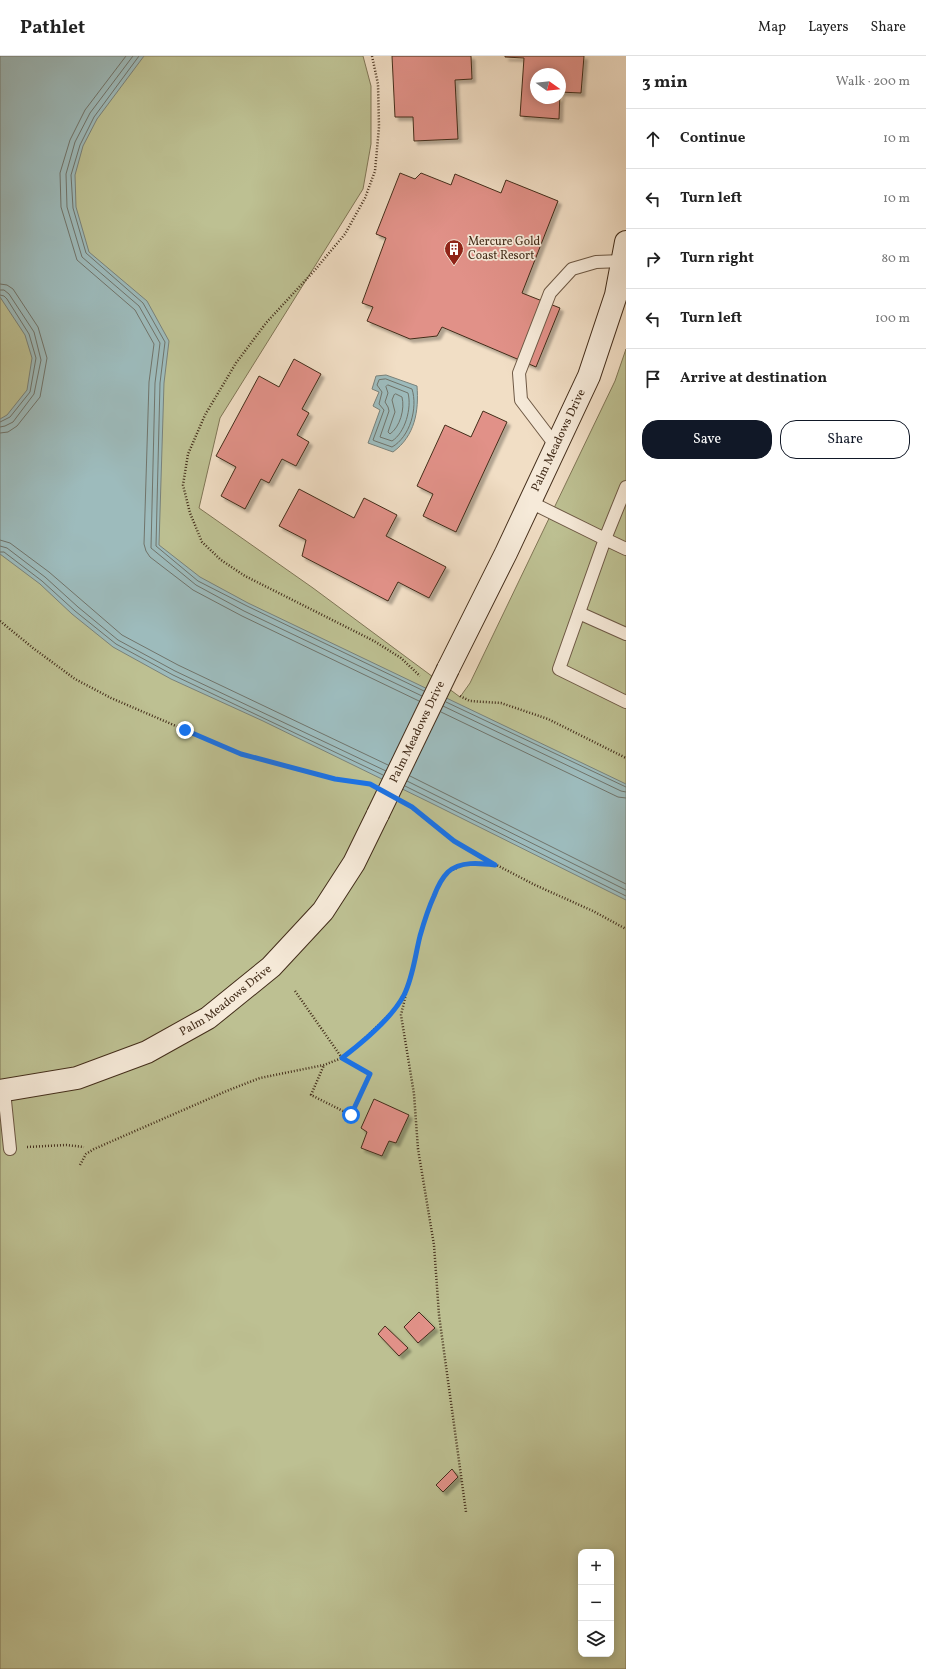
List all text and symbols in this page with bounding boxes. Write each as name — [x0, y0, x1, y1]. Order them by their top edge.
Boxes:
text: Pathlet — [20, 15, 85, 41]
text: Map — [758, 18, 786, 37]
text: Layers — [808, 18, 848, 37]
text: Share — [870, 18, 906, 37]
north arrow — [530, 68, 566, 104]
text: 3 min — [642, 71, 688, 94]
text: Walk · 200 m — [836, 73, 910, 91]
icon: ahead — [642, 128, 664, 150]
text: Continue — [680, 128, 745, 149]
text: 10 m — [883, 130, 910, 148]
icon: left — [642, 188, 664, 210]
text: Turn left — [680, 188, 742, 209]
text: 10 m — [883, 190, 910, 208]
place label: Mercure Gold Coast Resort — [468, 234, 541, 264]
building icon: Mercure Gold Coast Resort — [443, 238, 465, 266]
icon: right — [642, 248, 664, 270]
text: Turn right — [680, 248, 754, 269]
text: 80 m — [881, 250, 910, 268]
icon: left — [642, 308, 664, 330]
text: Turn left — [680, 308, 742, 329]
text: 100 m — [875, 310, 910, 328]
icon: arrive — [642, 368, 664, 390]
text: Arrive at destination — [680, 368, 827, 389]
street label: Palm Meadows Drive — [528, 386, 590, 494]
button: Save — [642, 420, 772, 459]
button: Share — [780, 420, 910, 459]
street label: Palm Meadows Drive — [386, 678, 449, 786]
route end — [176, 721, 194, 739]
street label: Palm Meadows Drive — [177, 961, 276, 1040]
route start — [342, 1106, 360, 1124]
map controls — [578, 1549, 614, 1657]
button: + — [578, 1549, 614, 1585]
button: − — [578, 1585, 614, 1621]
button: layers — [578, 1621, 614, 1657]

